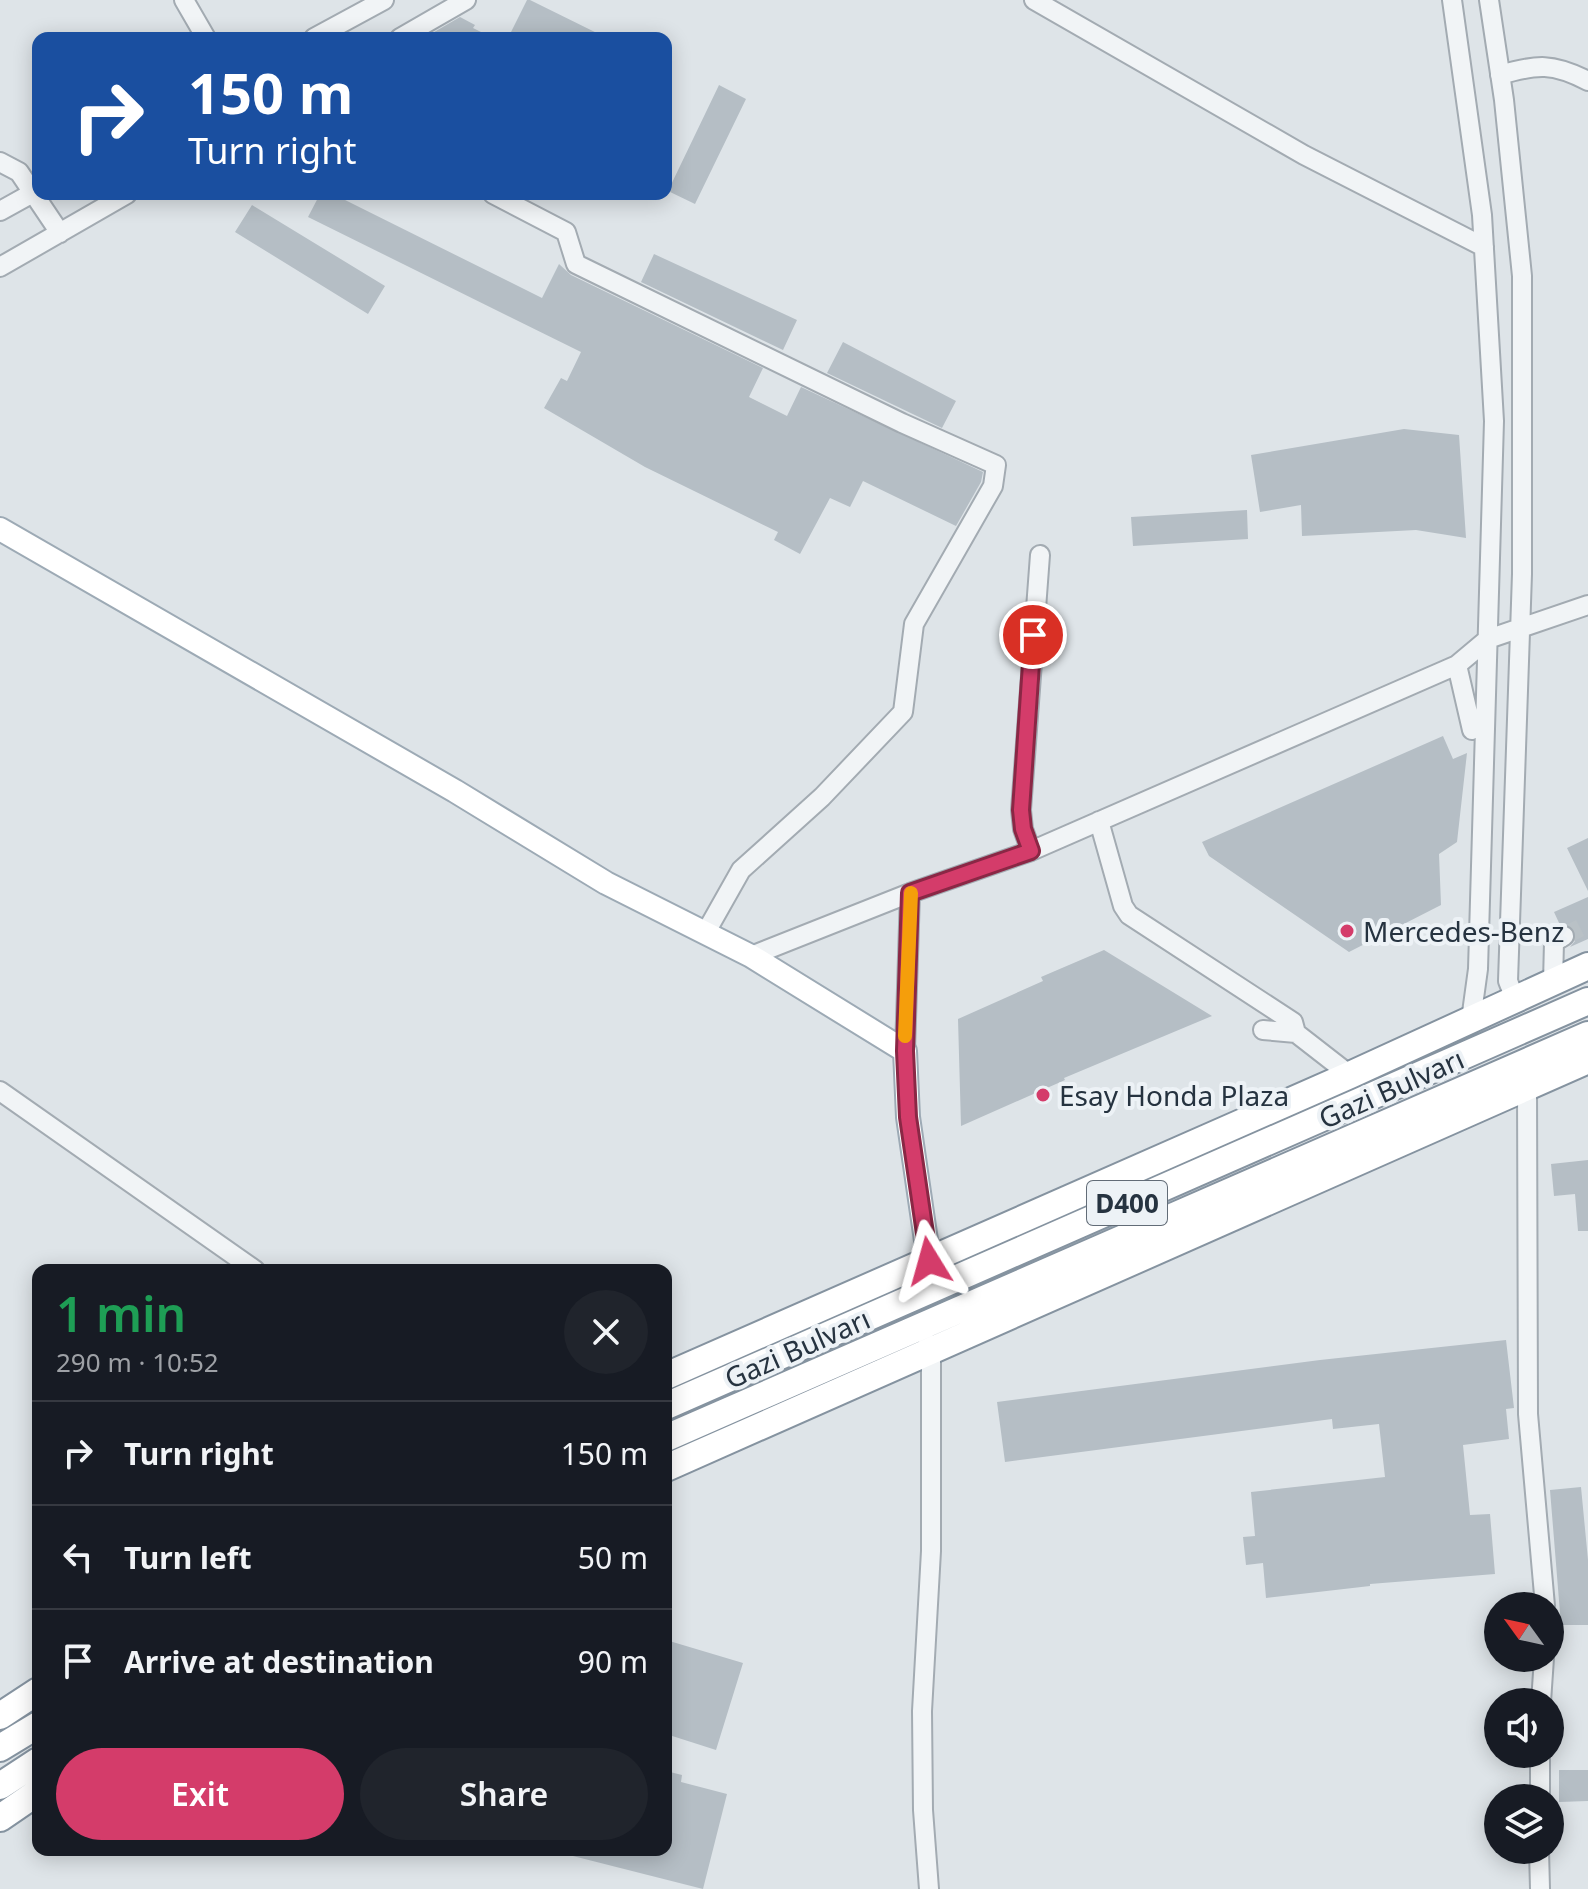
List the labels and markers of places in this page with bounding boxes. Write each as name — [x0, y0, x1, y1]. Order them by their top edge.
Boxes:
pin — [999, 601, 1067, 669]
place label: Mercedes-Benz — [1363, 912, 1564, 950]
marker: Mercedes-Benz — [1338, 922, 1356, 940]
place label: Esay Honda Plaza — [1059, 1076, 1289, 1114]
marker: Esay Honda Plaza — [1034, 1086, 1052, 1104]

